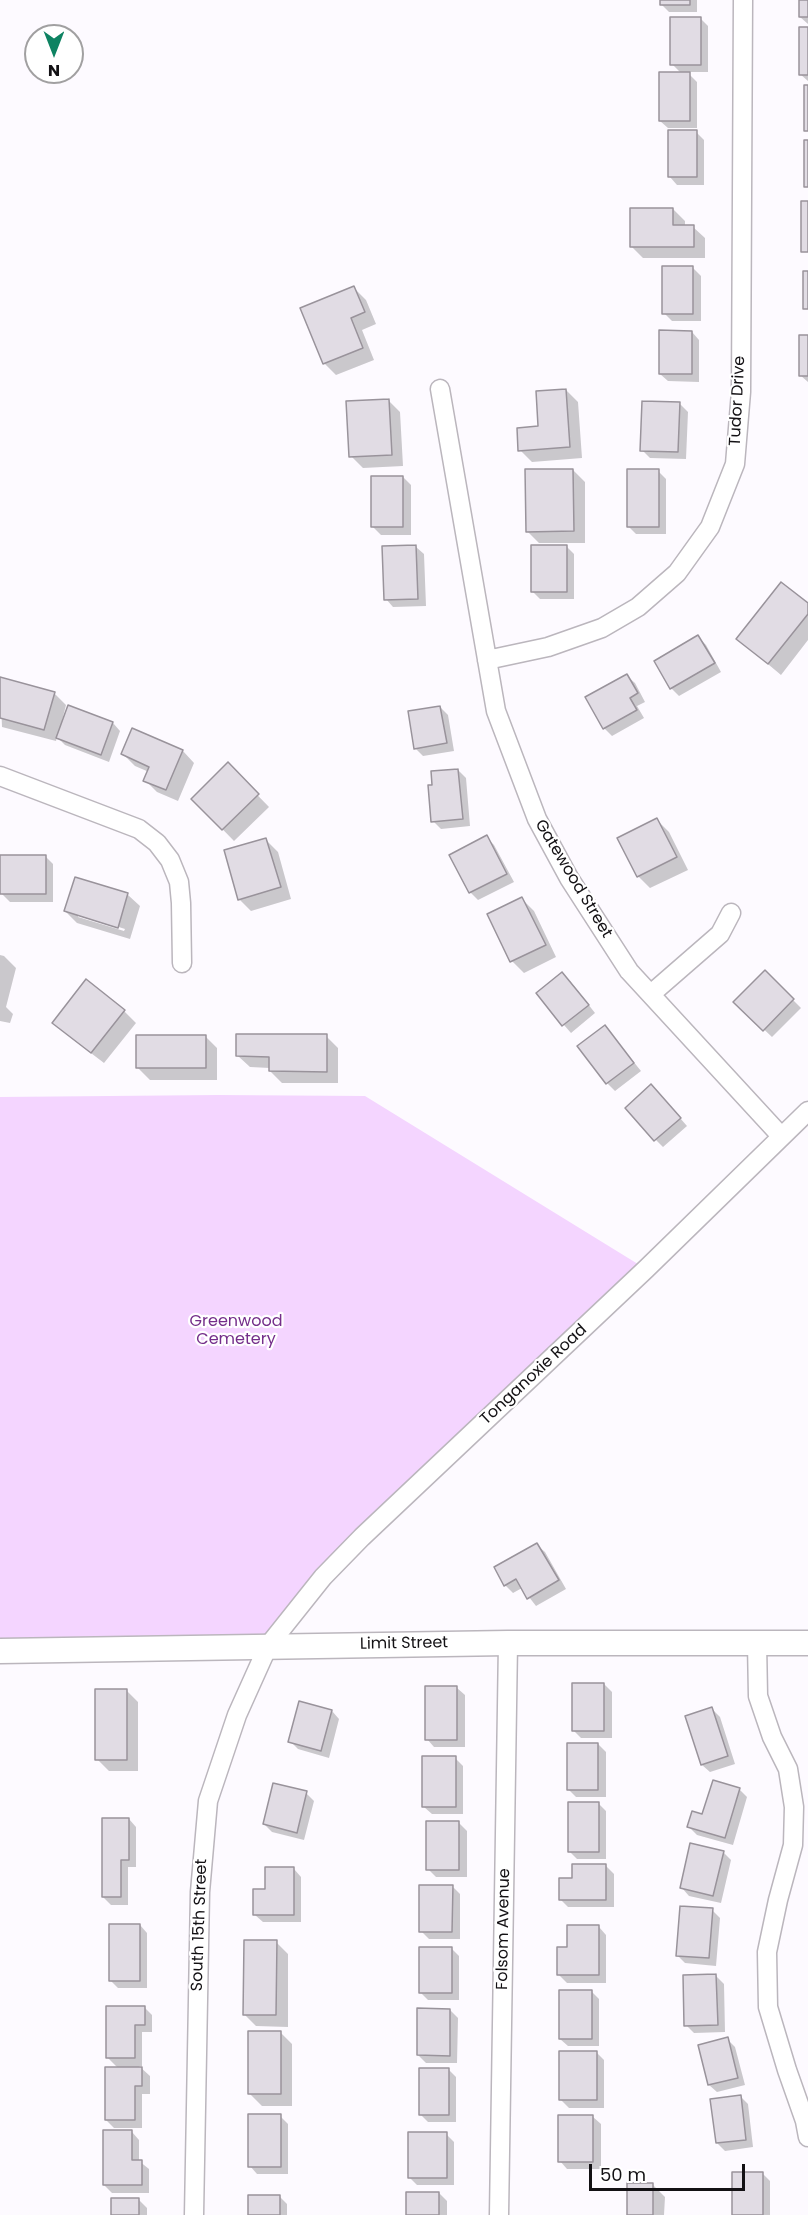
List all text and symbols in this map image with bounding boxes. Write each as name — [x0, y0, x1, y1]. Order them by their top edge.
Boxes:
north arrow — [24, 24, 84, 84]
text: N — [48, 59, 60, 82]
street label: Tudor Drive — [726, 355, 750, 447]
street label: Gatewood Street — [530, 816, 616, 942]
park label: Greenwood Cemetery — [190, 1312, 282, 1350]
street label: Tonganoxie Road — [477, 1321, 591, 1429]
street label: Limit Street — [360, 1634, 448, 1654]
street label: South 15th Street — [188, 1858, 212, 1992]
street label: Folsom Avenue — [493, 1868, 515, 1990]
scale bar — [592, 2152, 748, 2190]
text: 50 m — [600, 2162, 646, 2187]

